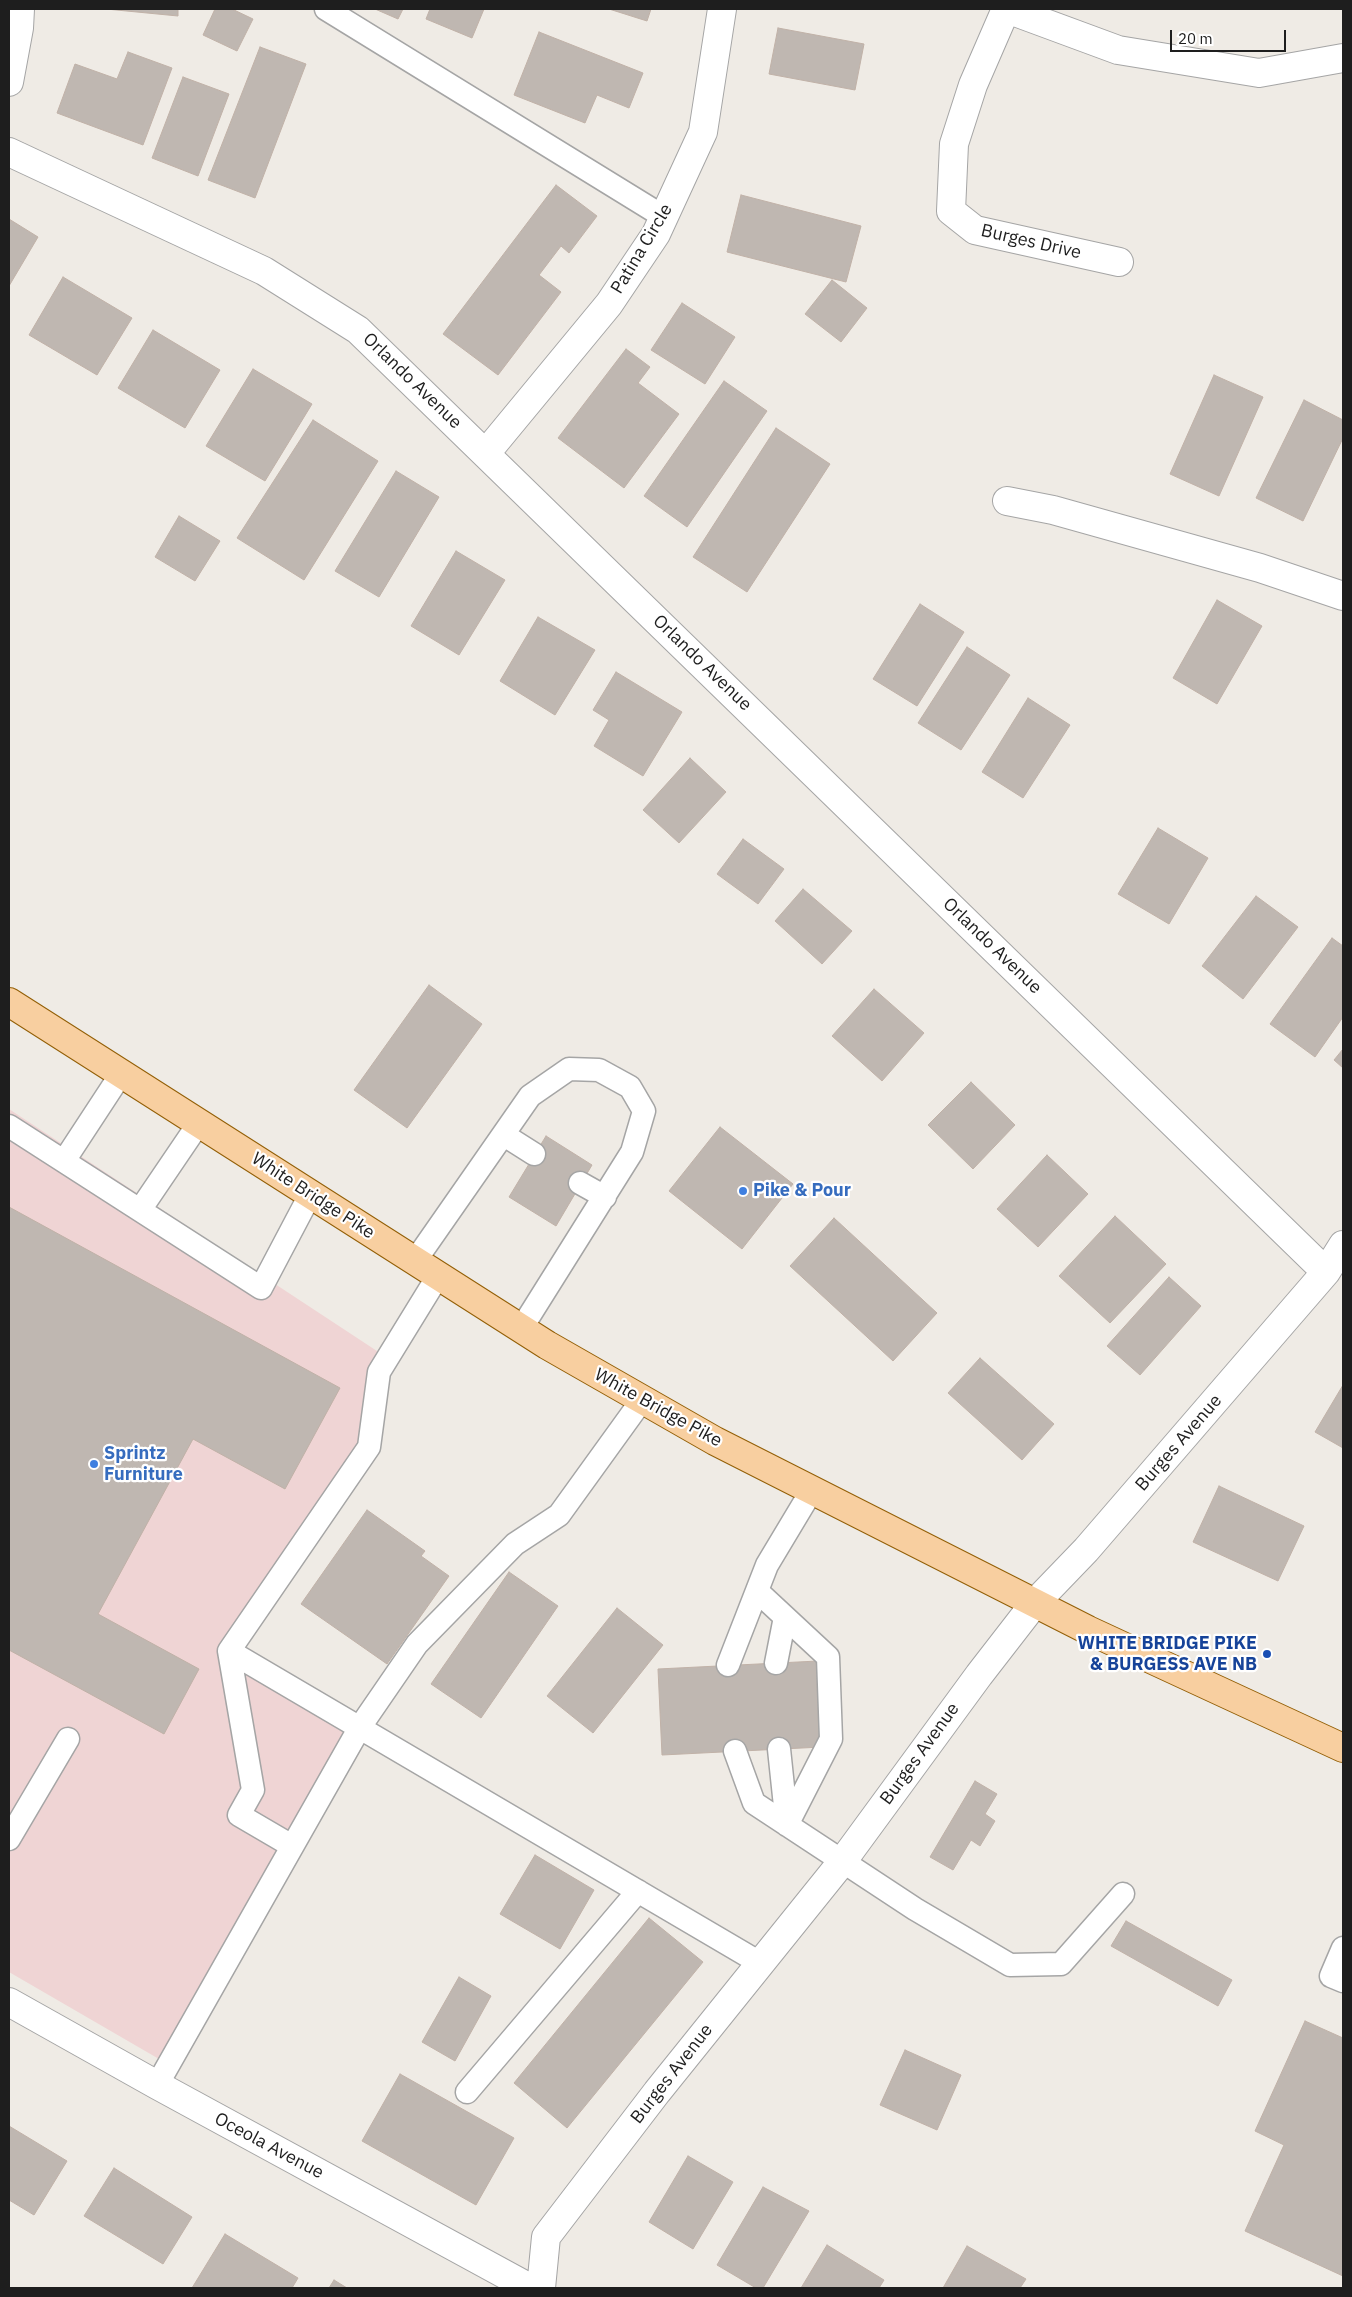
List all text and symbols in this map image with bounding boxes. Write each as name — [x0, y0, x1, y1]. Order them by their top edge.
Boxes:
scale bar — [1172, 20, 1288, 52]
text: 20 m — [1178, 29, 1213, 48]
street label: Patina Circle — [607, 200, 677, 298]
street label: Burges Drive — [979, 220, 1083, 264]
street label: Orlando Avenue — [358, 328, 466, 434]
street label: Orlando Avenue — [648, 610, 756, 716]
street label: Orlando Avenue — [938, 893, 1046, 999]
street label: White Bridge Pike — [247, 1148, 379, 1244]
place label: Pike & Pour — [753, 1180, 851, 1202]
marker: Pike & Pour — [737, 1185, 749, 1197]
street label: White Bridge Pike — [590, 1364, 726, 1452]
street label: Burges Avenue — [1131, 1390, 1227, 1496]
place label: Sprintz Furniture — [104, 1443, 183, 1486]
marker: Sprintz Furniture — [88, 1458, 100, 1470]
place label: WHITE BRIDGE PIKE & BURGESS AVE NB — [1077, 1633, 1257, 1676]
marker: WHITE BRIDGE PIKE & BURGESS AVE NB — [1261, 1648, 1273, 1660]
street label: Burges Avenue — [876, 1699, 964, 1809]
street label: Burges Avenue — [626, 2020, 718, 2128]
street label: Oceola Avenue — [211, 2108, 327, 2184]

